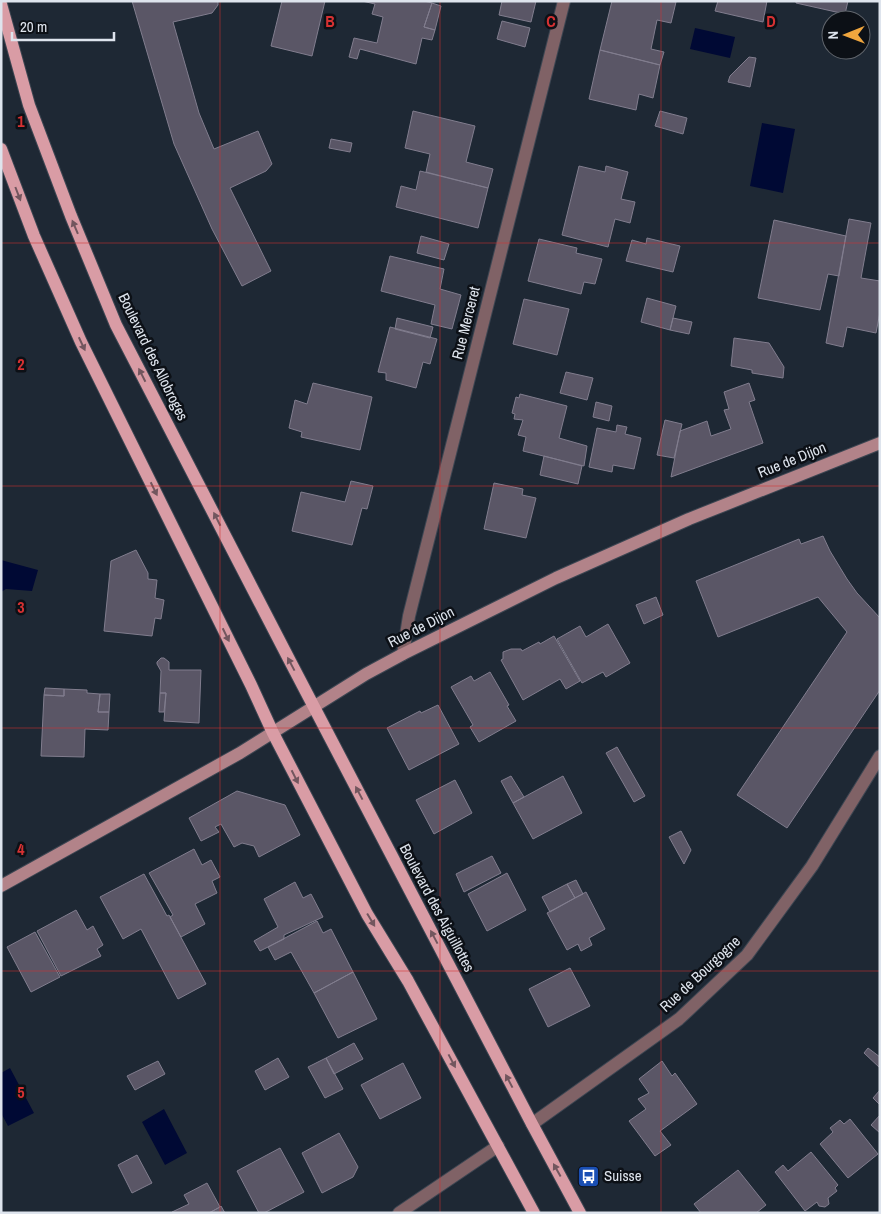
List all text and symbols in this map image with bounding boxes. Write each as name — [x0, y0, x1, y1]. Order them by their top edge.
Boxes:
scale bar — [12, 10, 115, 42]
text: B — [325, 10, 335, 32]
text: C — [546, 10, 556, 32]
text: D — [766, 10, 776, 32]
north arrow — [821, 10, 871, 60]
text: 20 m — [20, 16, 47, 37]
text: N — [824, 31, 842, 40]
text: 1 — [17, 110, 25, 132]
one-way arrow — [14, 187, 22, 202]
one-way arrow — [71, 220, 79, 234]
street label: Rue Merceret — [446, 284, 485, 362]
street label: Boulevard des Allobroges — [113, 289, 193, 424]
one-way arrow — [78, 337, 86, 351]
text: 2 — [17, 353, 25, 375]
one-way arrow — [138, 368, 146, 382]
street label: Rue de Dijon — [755, 436, 829, 483]
one-way arrow — [150, 482, 158, 497]
one-way arrow — [213, 512, 221, 527]
text: 3 — [17, 596, 25, 618]
street label: Rue de Dijon — [384, 601, 458, 652]
one-way arrow — [222, 628, 230, 642]
one-way arrow — [287, 657, 295, 671]
one-way arrow — [291, 770, 299, 784]
one-way arrow — [355, 786, 363, 800]
text: 4 — [17, 838, 25, 860]
street label: Boulevard des Aiguillottes — [395, 840, 480, 975]
one-way arrow — [367, 914, 376, 927]
one-way arrow — [430, 930, 438, 944]
street label: Rue de Bourgogne — [655, 931, 745, 1017]
one-way arrow — [448, 1054, 456, 1069]
one-way arrow — [505, 1074, 513, 1088]
text: 5 — [17, 1081, 25, 1103]
one-way arrow — [553, 1163, 561, 1177]
bus stop icon: Suisse — [576, 1164, 600, 1188]
place label: Suisse — [604, 1165, 642, 1186]

